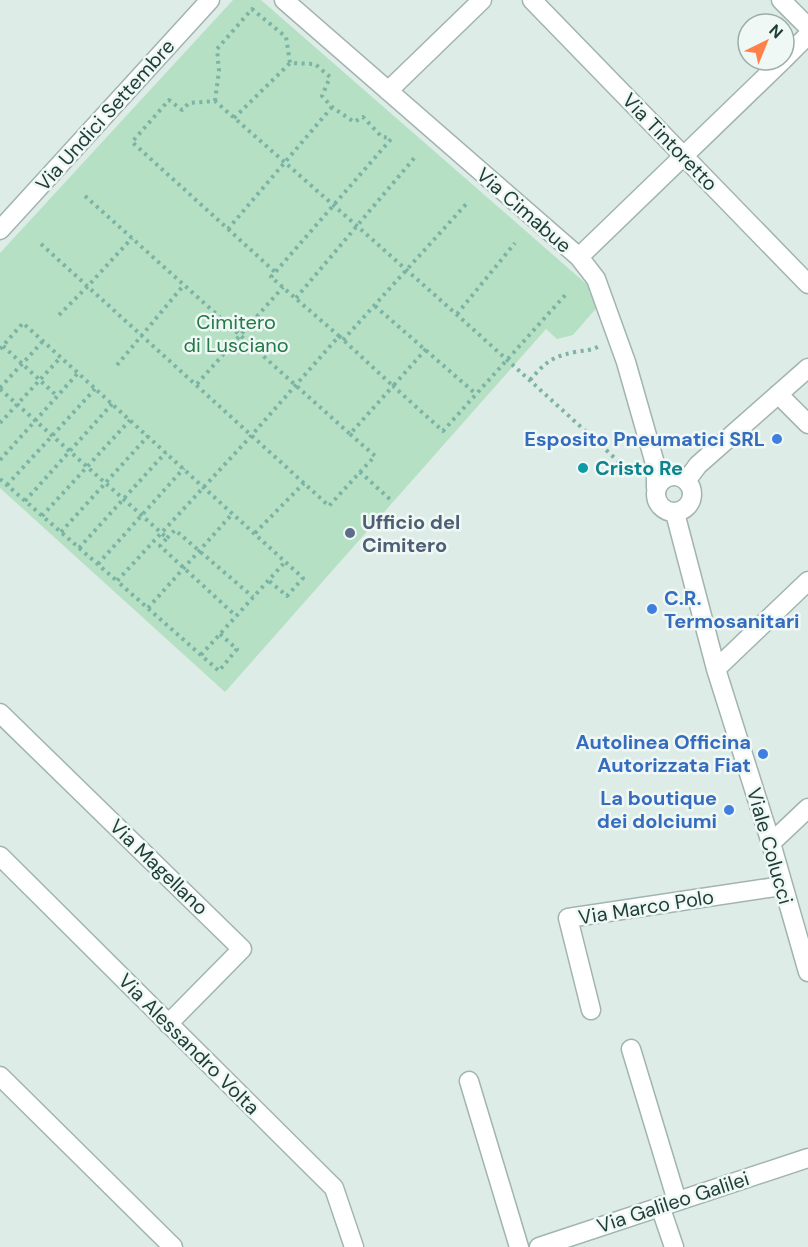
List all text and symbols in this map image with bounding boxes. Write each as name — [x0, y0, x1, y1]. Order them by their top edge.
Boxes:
north arrow — [736, 12, 796, 72]
text: N — [764, 20, 787, 43]
street label: Via Undici Settembre — [30, 33, 180, 197]
street label: Via Tintoretto — [617, 87, 723, 197]
street label: Via Cimabue — [471, 162, 577, 258]
park label: Cimitero di Lusciano — [183, 309, 289, 358]
place label: Esposito Pneumatici SRL — [524, 426, 765, 452]
marker: Esposito Pneumatici SRL — [770, 432, 784, 446]
place label: Cristo Re — [595, 455, 683, 481]
marker: Cristo Re — [576, 461, 590, 475]
place label: Ufficio del Cimitero — [362, 509, 460, 558]
marker: Ufficio del Cimitero — [343, 526, 357, 540]
place label: C.R. Termosanitari — [664, 585, 800, 634]
marker: C.R. Termosanitari — [645, 602, 659, 616]
place label: Autolinea Officina Autorizzata Fiat — [575, 729, 751, 778]
marker: Autolinea Officina Autorizzata Fiat — [756, 747, 770, 761]
place label: La boutique dei dolciumi — [597, 785, 717, 834]
street label: Viale Colucci — [741, 785, 799, 907]
marker: La boutique dei dolciumi — [722, 803, 736, 817]
street label: Via Magellano — [104, 813, 214, 921]
street label: Via Marco Polo — [576, 883, 716, 931]
street label: Via Alessandro Volta — [113, 968, 265, 1120]
street label: Via Galileo Galilei — [594, 1165, 752, 1239]

